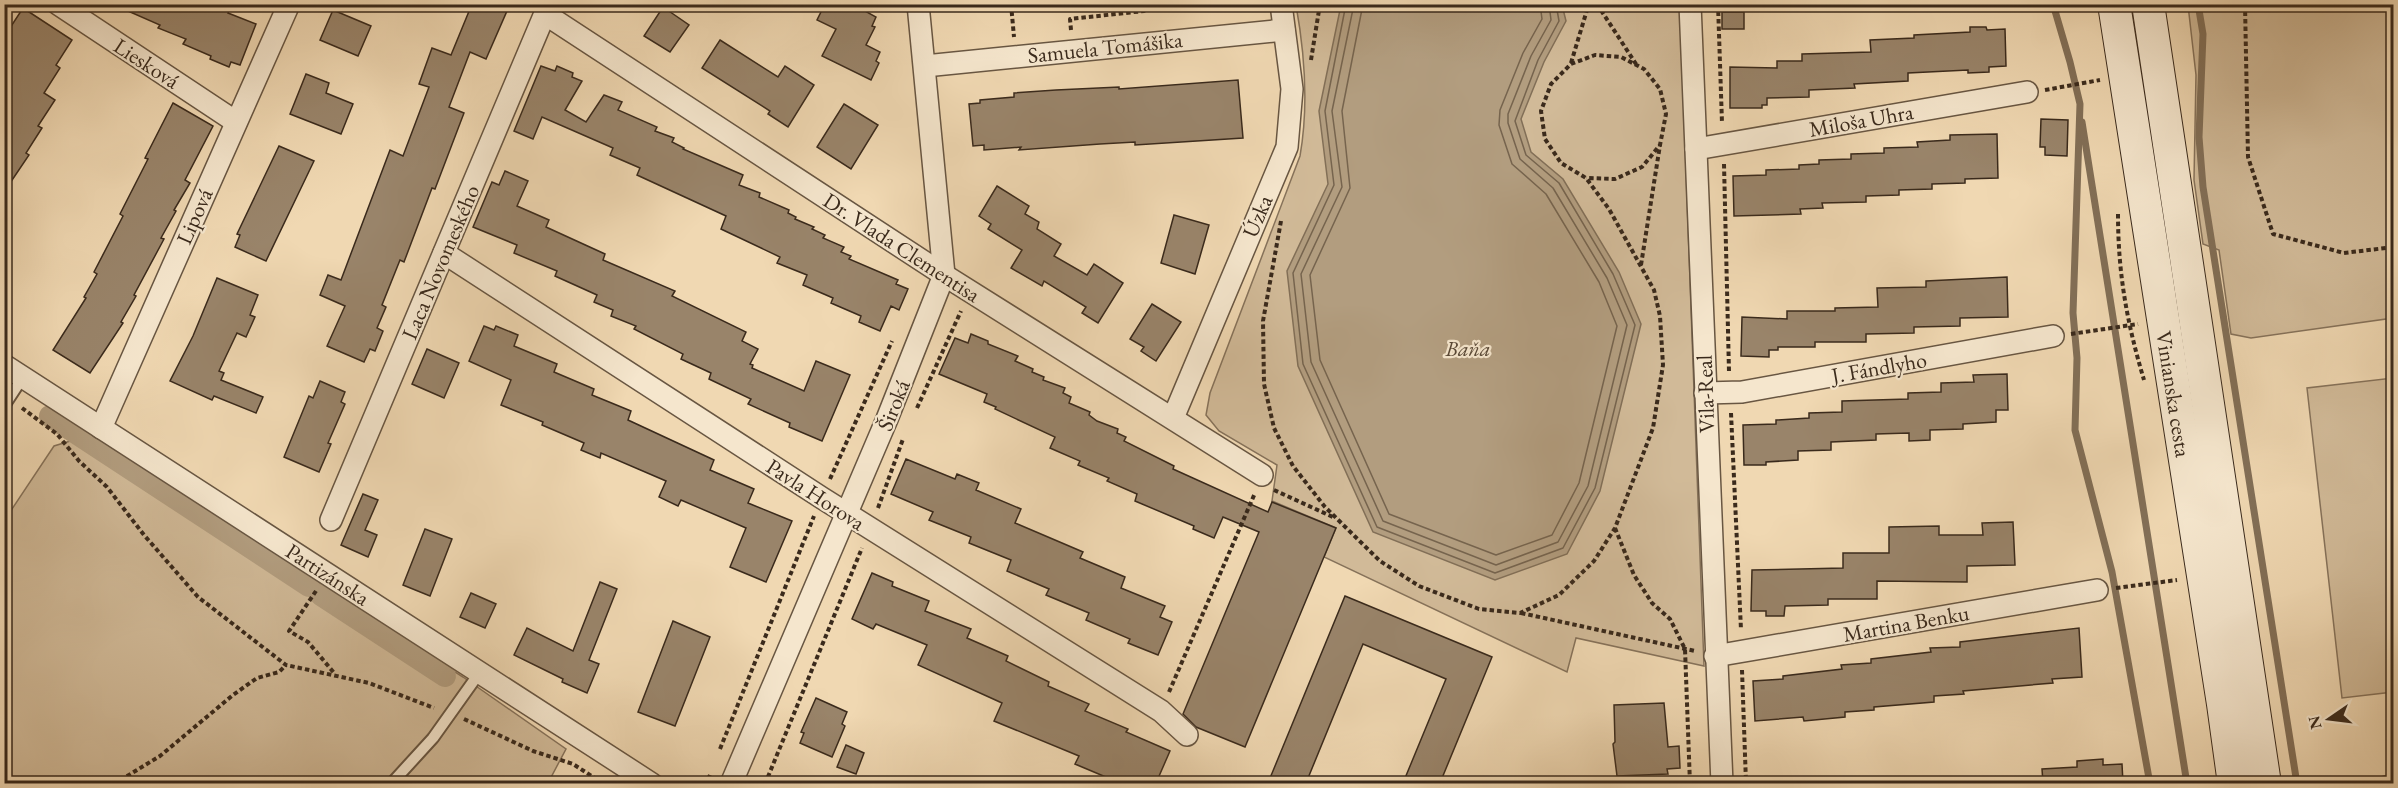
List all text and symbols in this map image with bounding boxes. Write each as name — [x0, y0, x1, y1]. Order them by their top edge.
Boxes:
street label: Samuela Tomášika — [1026, 25, 1184, 70]
street label: Liesková — [108, 31, 185, 96]
street label: Miloša Uhra — [1807, 97, 1916, 144]
street label: Laca Novomeského — [395, 180, 486, 344]
street label: Lipová — [169, 183, 220, 249]
street label: Dr. Vlada Clementisa — [818, 186, 986, 309]
street label: Úzka — [1236, 190, 1279, 242]
street label: Vinianska cesta — [2149, 329, 2198, 460]
park label: Baňa — [1444, 334, 1491, 363]
street label: J. Fándlyho — [1827, 345, 1929, 390]
street label: Vila-Real — [1690, 354, 1721, 434]
street label: Široká — [870, 375, 917, 435]
street label: Pavla Horova — [761, 452, 871, 537]
street label: Partizánska — [280, 537, 375, 612]
street label: Martina Benku — [1841, 598, 1972, 649]
north arrow — [2299, 689, 2359, 749]
text: N — [2303, 714, 2327, 731]

